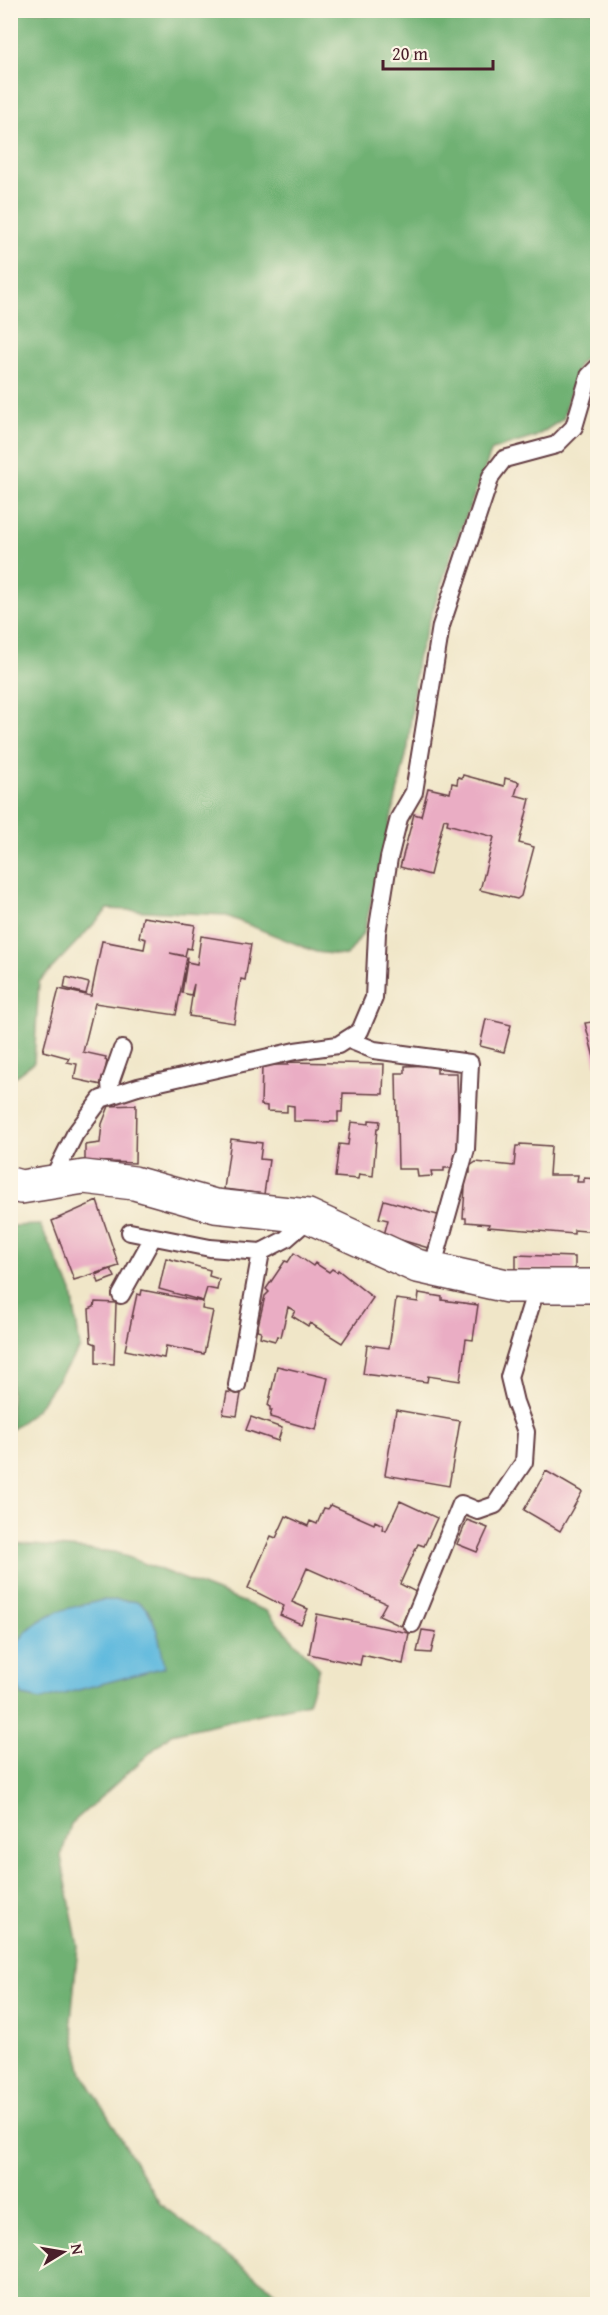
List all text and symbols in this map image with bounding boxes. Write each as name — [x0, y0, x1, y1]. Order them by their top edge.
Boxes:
scale bar — [383, 33, 492, 71]
text: 20 m — [392, 40, 428, 67]
north arrow — [33, 2222, 93, 2282]
text: N — [65, 2242, 91, 2257]

